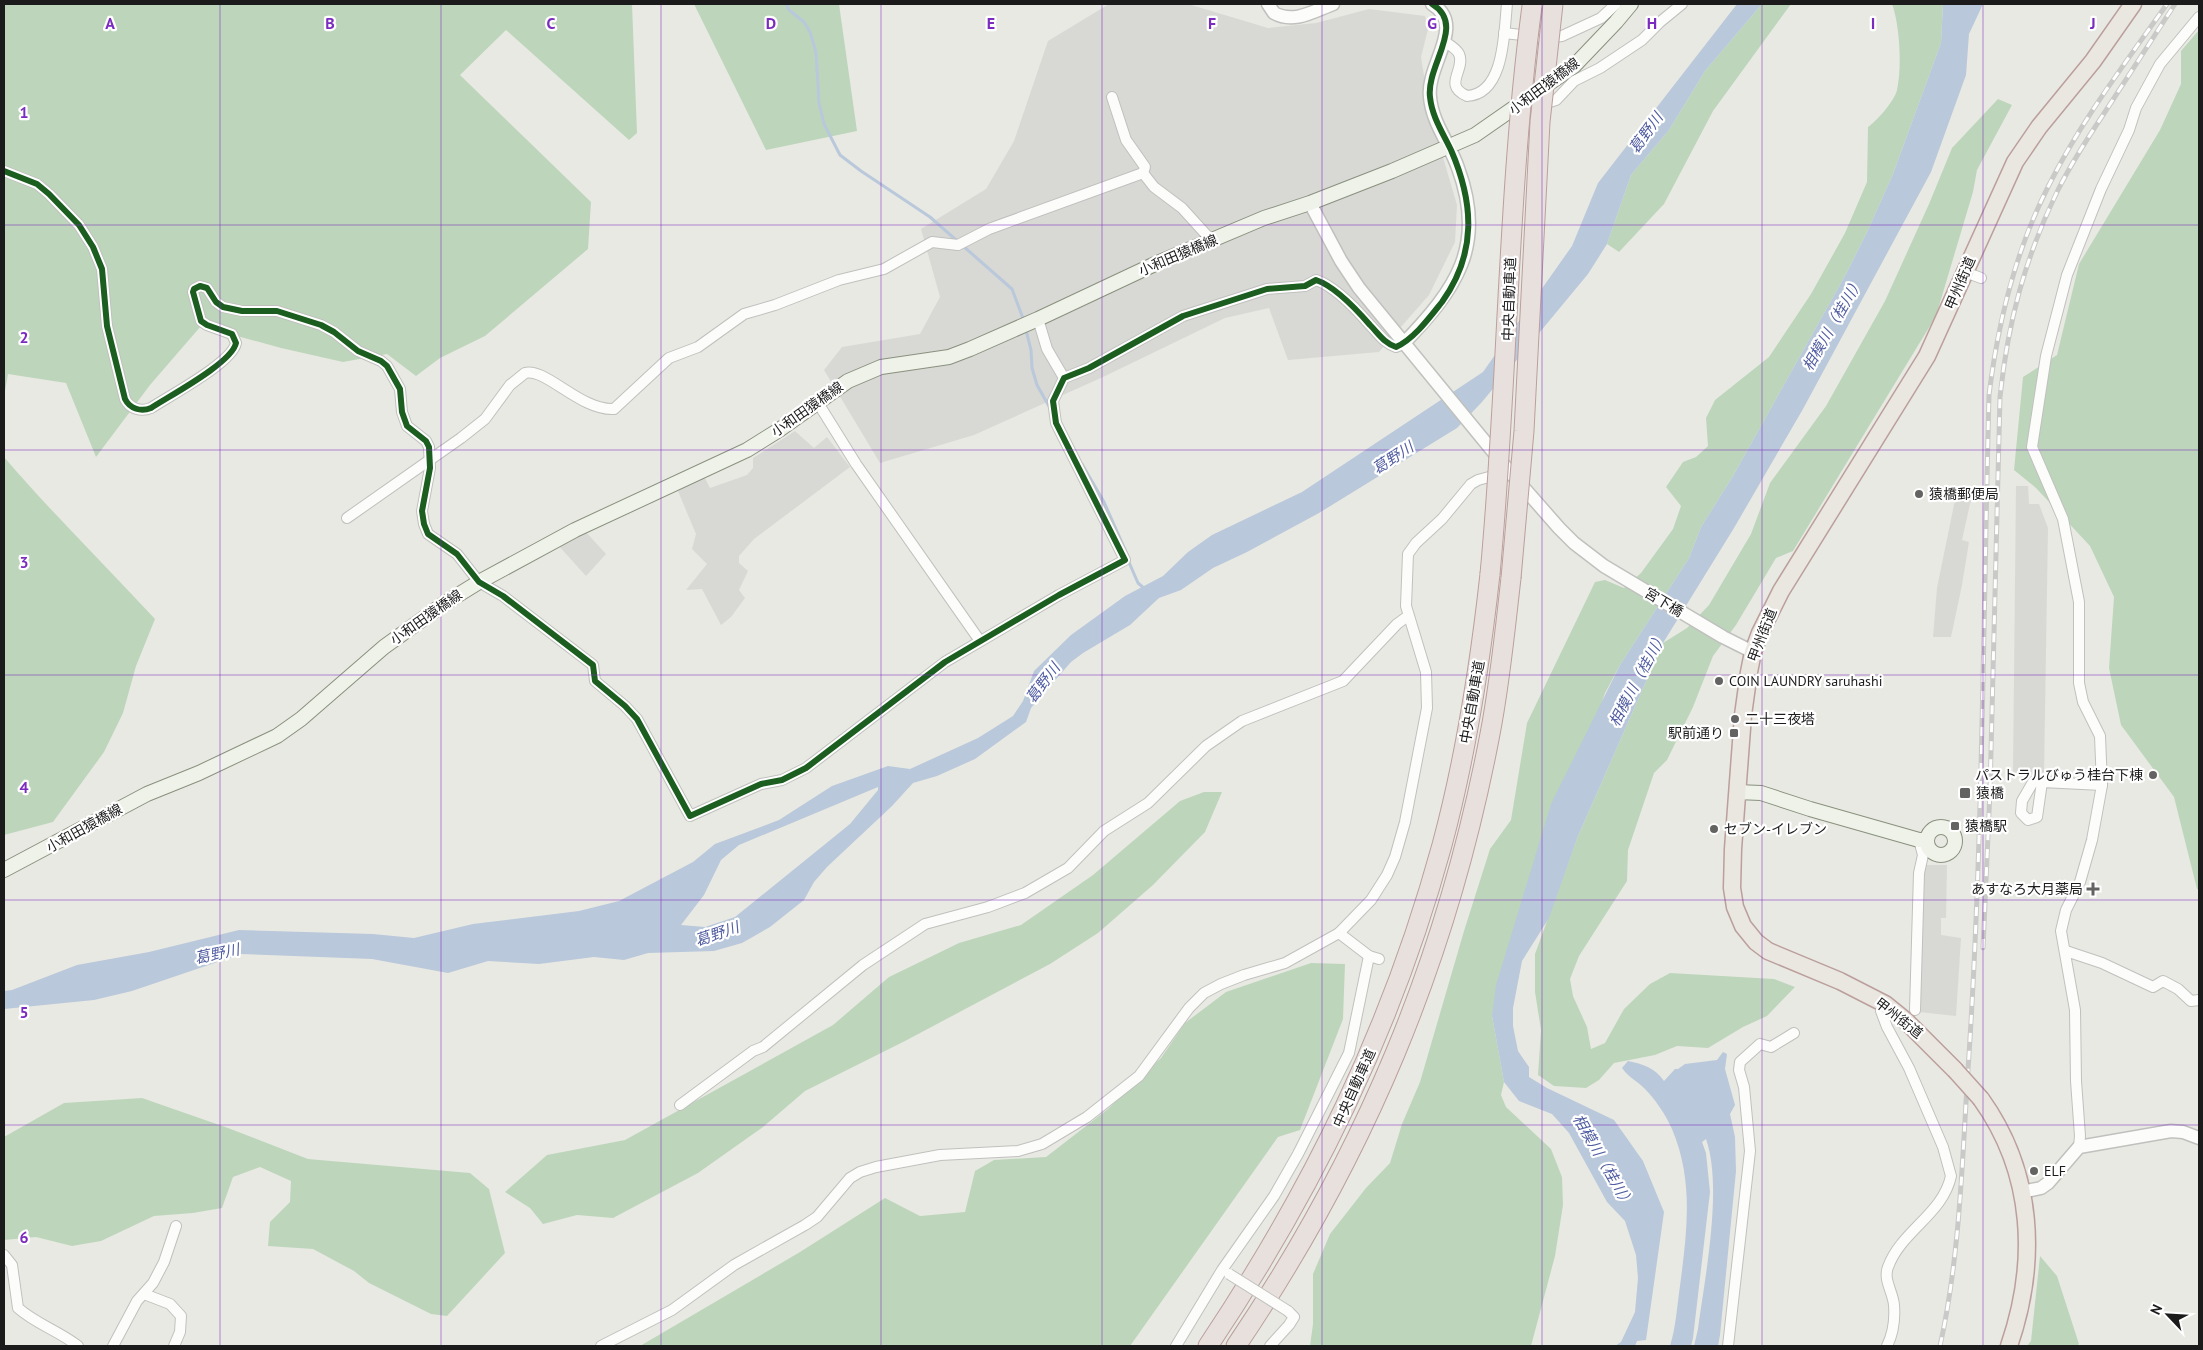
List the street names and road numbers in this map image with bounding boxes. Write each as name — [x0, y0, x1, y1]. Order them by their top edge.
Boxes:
street label: 小和田猿橋線 — [1505, 54, 1583, 118]
street label: 小和田猿橋線 — [1136, 230, 1220, 280]
street label: 甲州街道 — [1941, 254, 1979, 312]
street label: 中央自動車道 — [1499, 257, 1519, 341]
street label: 小和田猿橋線 — [767, 378, 847, 440]
street label: 宮下橋 — [1641, 583, 1687, 621]
street label: 小和田猿橋線 — [386, 586, 466, 648]
street label: 甲州街道 — [1744, 606, 1780, 664]
street label: 中央自動車道 — [1456, 659, 1488, 745]
street label: 小和田猿橋線 — [43, 800, 125, 856]
street label: 甲州街道 — [1871, 994, 1927, 1042]
street label: 中央自動車道 — [1329, 1046, 1379, 1130]

